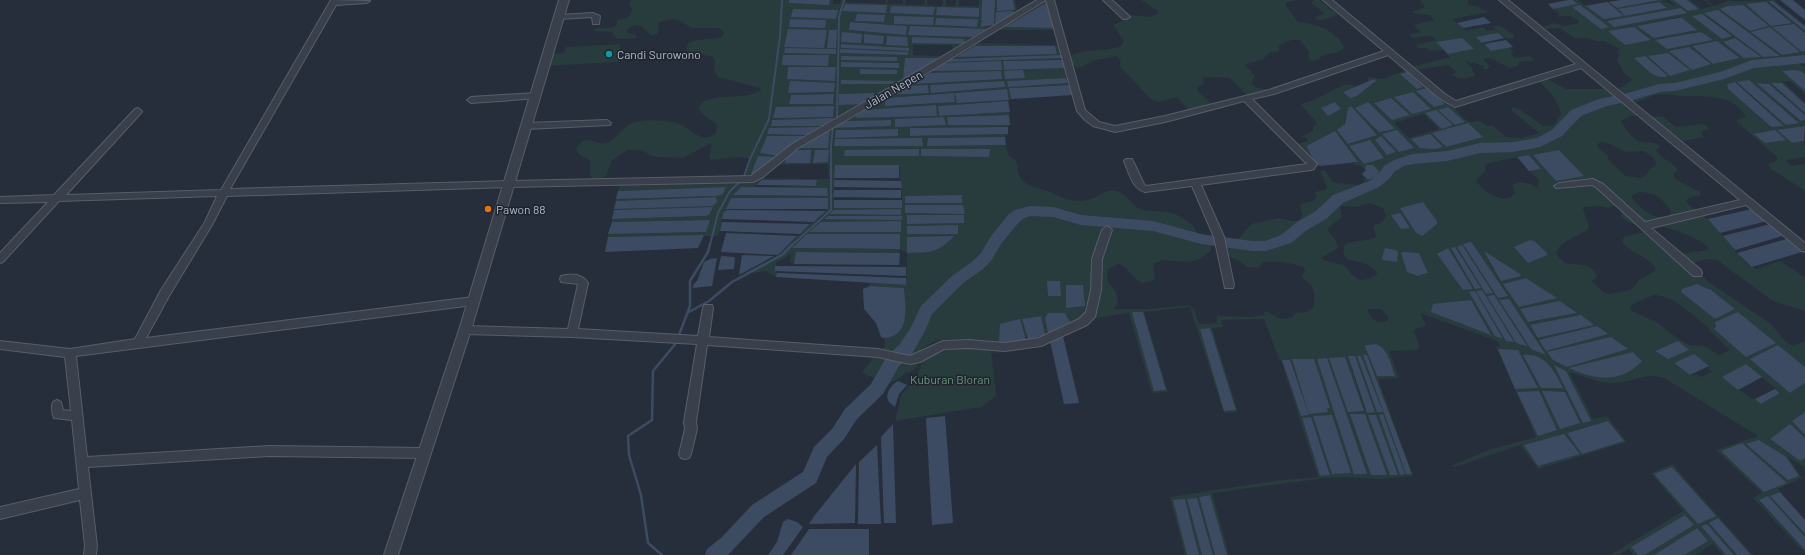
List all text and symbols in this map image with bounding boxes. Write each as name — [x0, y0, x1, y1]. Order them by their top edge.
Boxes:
place label: Candi Surowono — [617, 47, 701, 61]
marker: Candi Surowono — [604, 49, 614, 59]
street label: Jalan Nepen — [861, 67, 925, 111]
place label: Pawon 88 — [496, 202, 546, 216]
marker: Pawon 88 — [483, 204, 493, 214]
park label: Kuburan Bloran — [910, 372, 990, 386]

